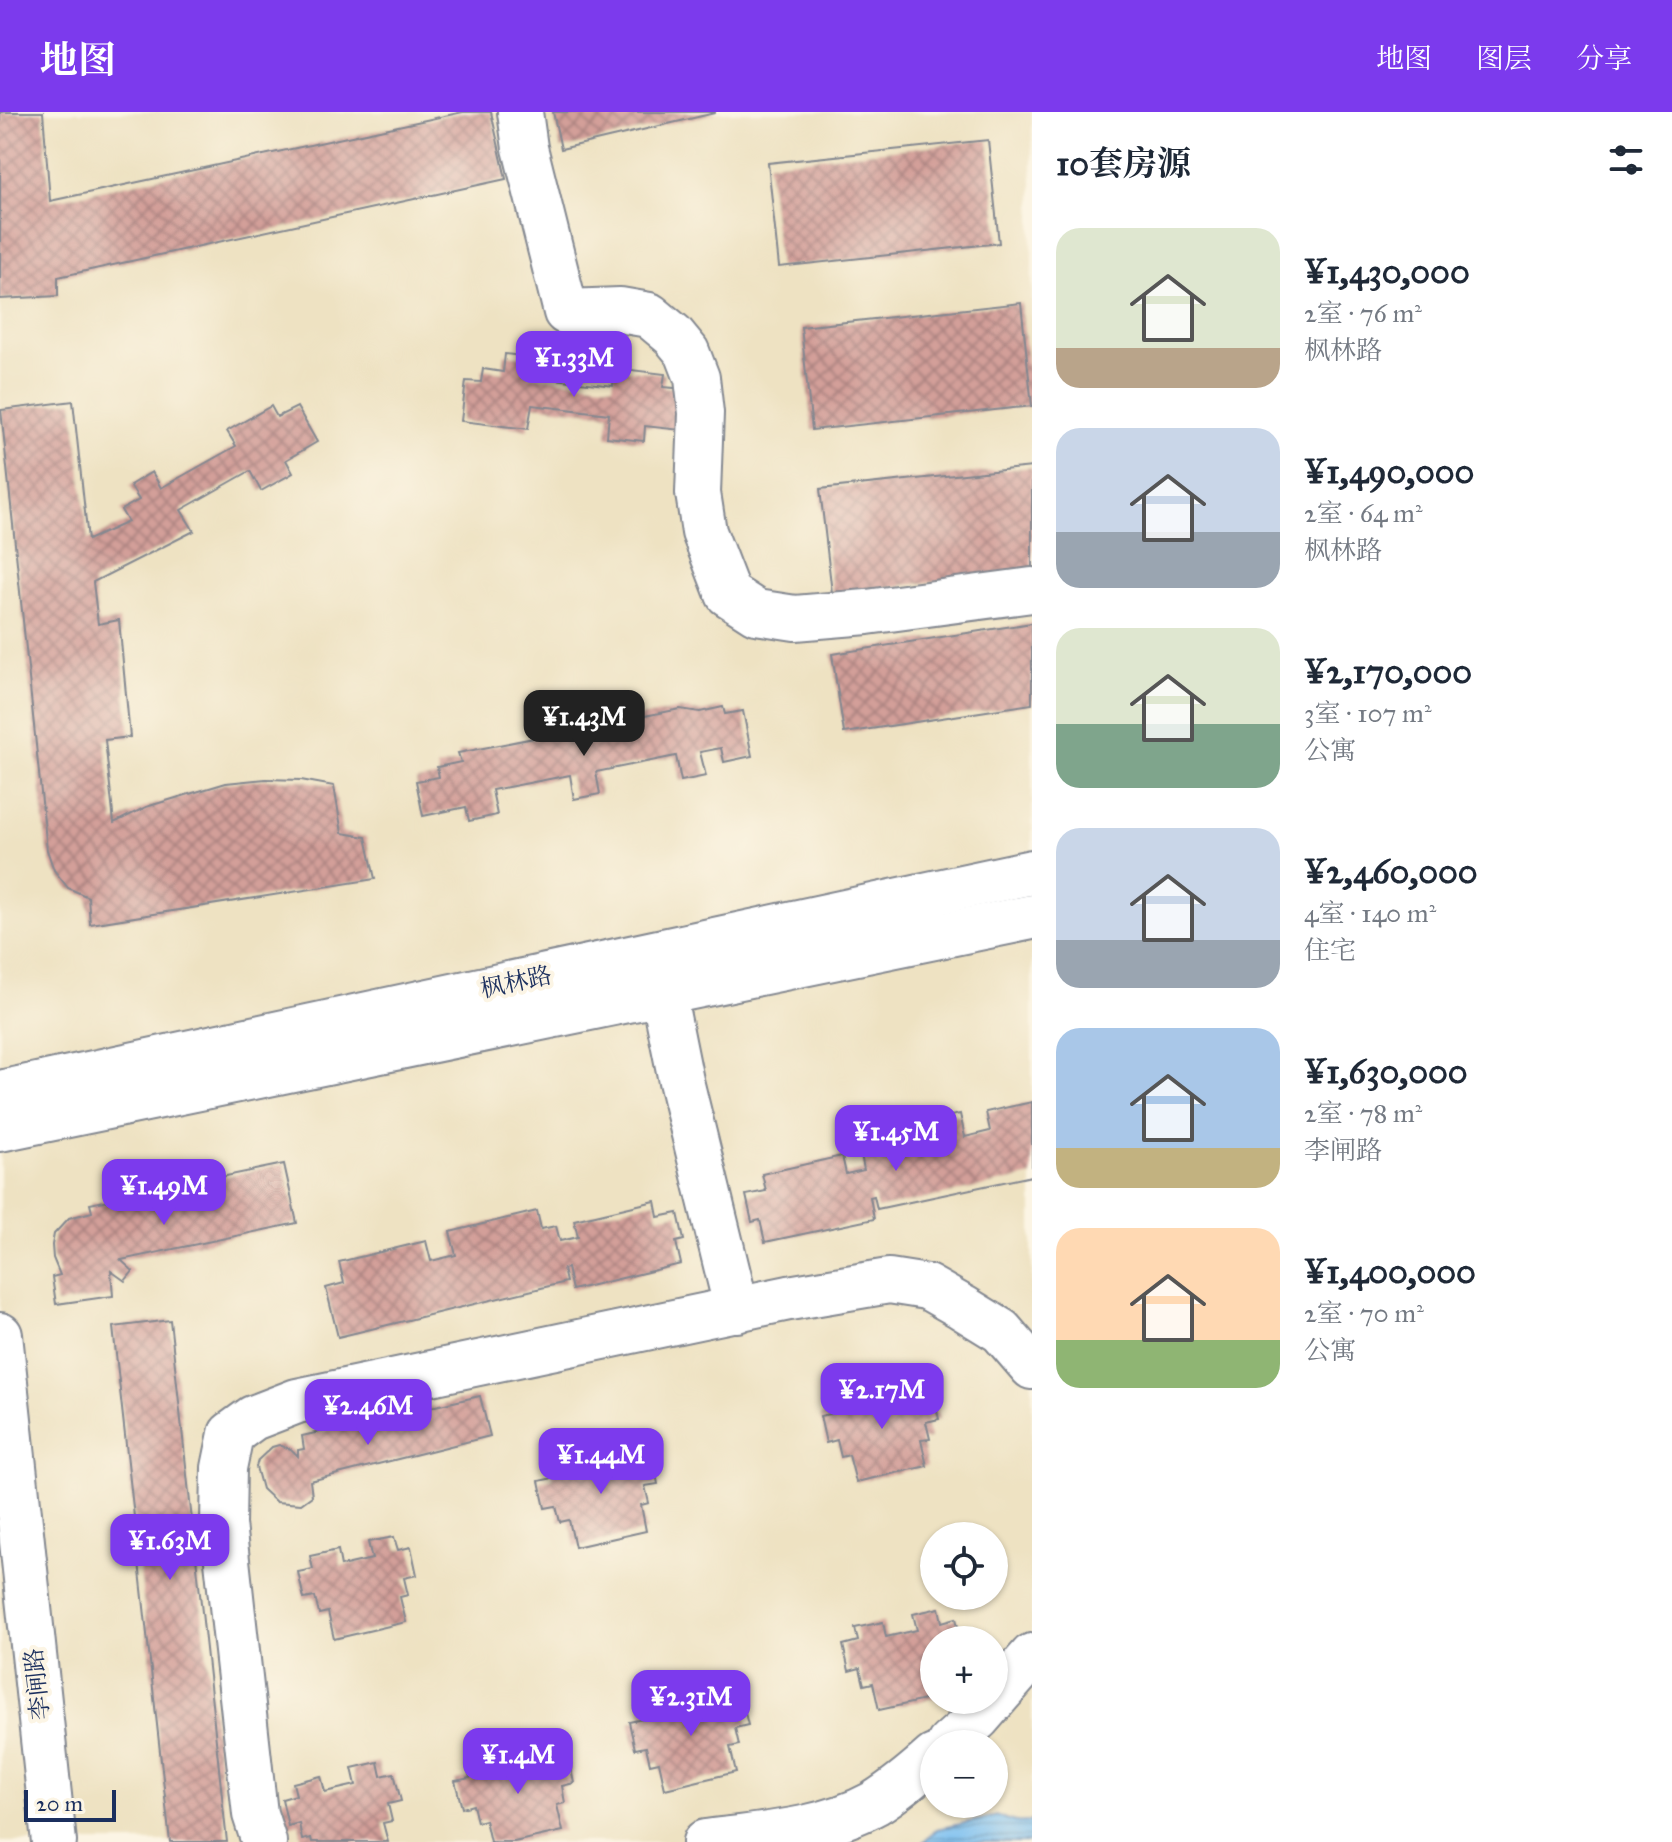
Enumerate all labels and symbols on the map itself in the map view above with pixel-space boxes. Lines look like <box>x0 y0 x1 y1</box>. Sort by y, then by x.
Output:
pin: ¥1.33M <box>509 331 639 399</box>
pin: ¥1.43M <box>519 690 649 758</box>
street label: 枫林路 <box>478 960 554 1004</box>
pin: ¥1.45M <box>831 1105 961 1173</box>
pin: ¥1.49M <box>99 1159 229 1227</box>
pin: ¥2.17M <box>817 1363 947 1431</box>
pin: ¥2.46M <box>303 1379 433 1447</box>
pin: ¥1.44M <box>536 1428 666 1496</box>
pin: ¥1.63M <box>105 1514 235 1582</box>
street label: 李闸路 <box>18 1647 56 1721</box>
pin: ¥2.31M <box>626 1670 756 1738</box>
pin: ¥1.4M <box>462 1728 574 1796</box>
scale bar <box>24 1786 116 1822</box>

